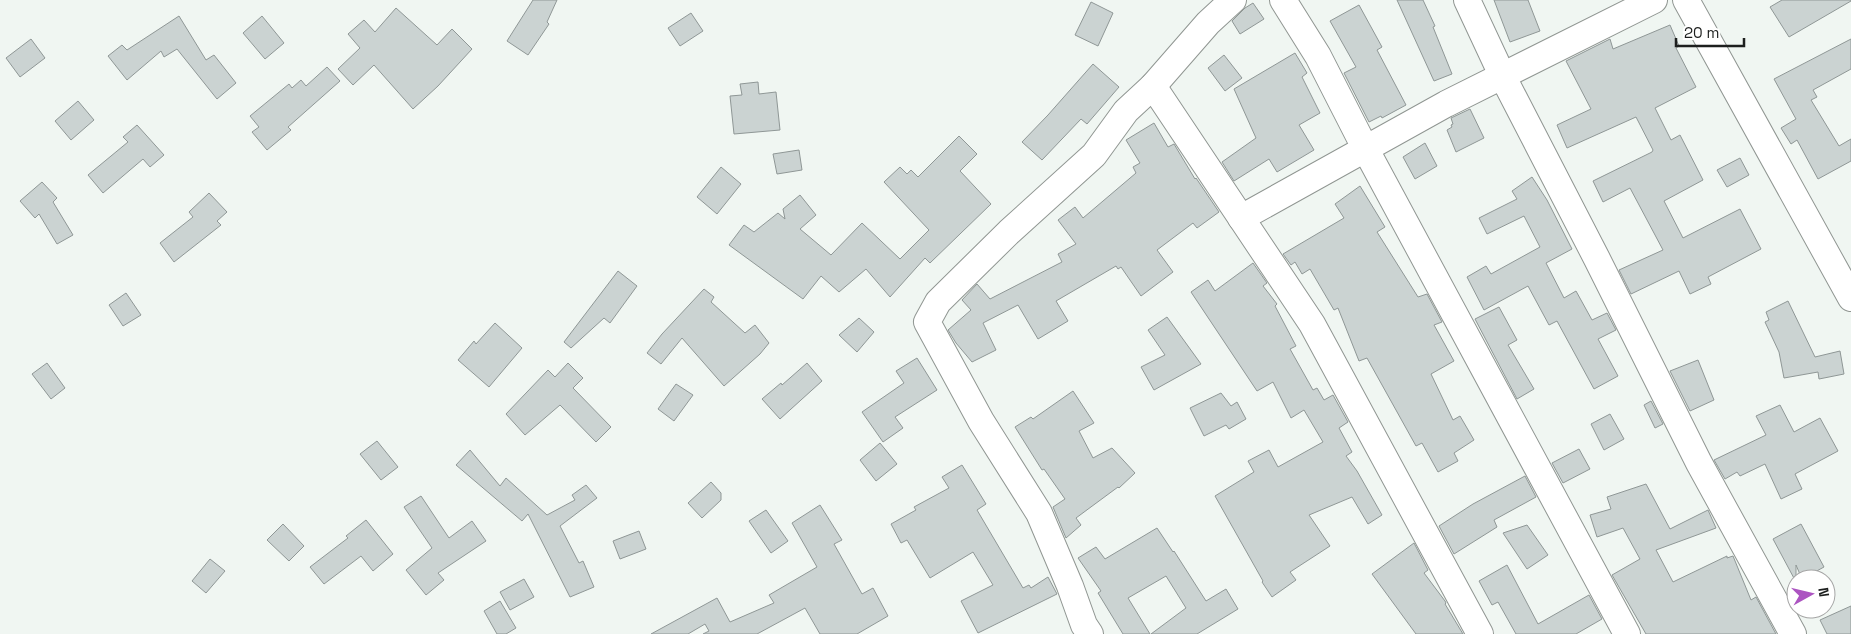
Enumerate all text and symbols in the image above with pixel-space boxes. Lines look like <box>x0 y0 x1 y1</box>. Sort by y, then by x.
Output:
scale bar <box>1676 15 1744 47</box>
text: 20 m <box>1684 23 1719 42</box>
north arrow <box>1786 569 1836 619</box>
text: N <box>1814 586 1833 598</box>

